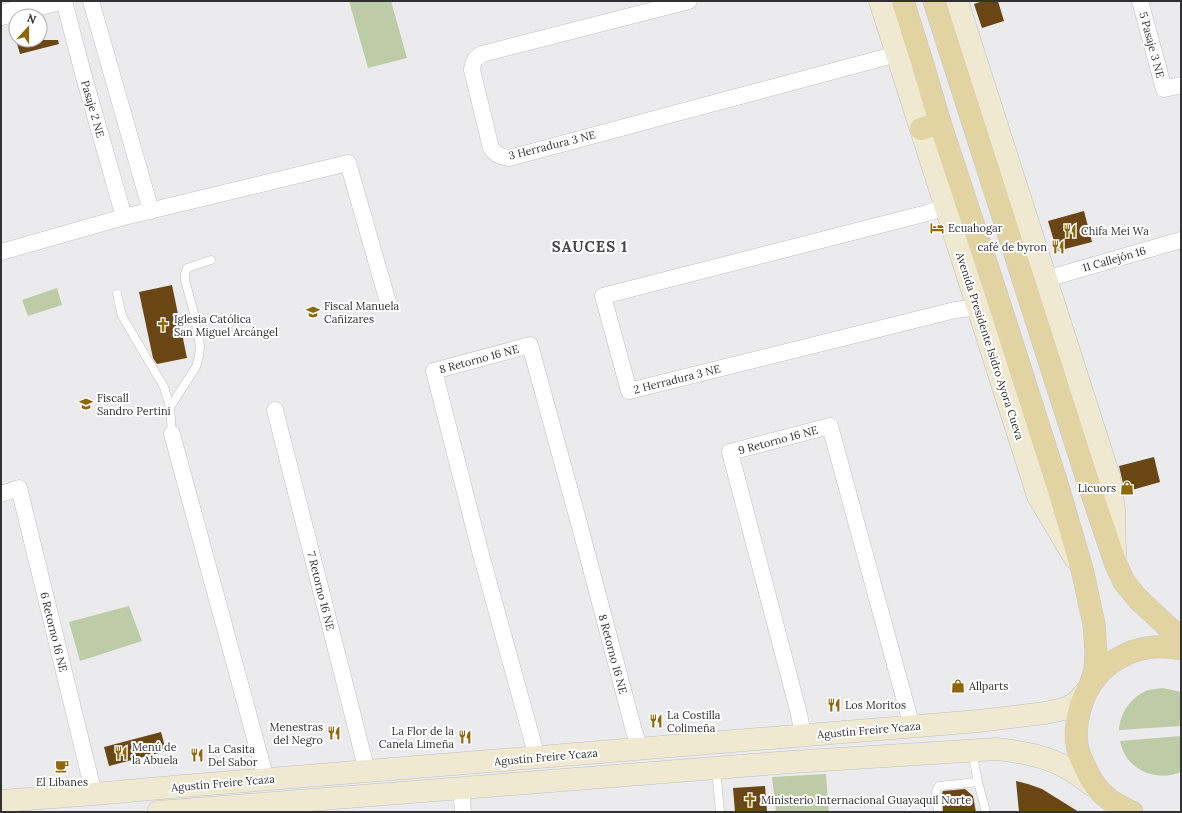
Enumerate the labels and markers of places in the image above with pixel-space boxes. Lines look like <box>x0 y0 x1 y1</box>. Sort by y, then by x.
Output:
hotel icon: Ecuahogar <box>929 220 945 236</box>
place label: Ecuahogar <box>948 221 1003 235</box>
restaurant icon: Chifa Mei Wa <box>1062 223 1078 239</box>
place label: Chifa Mei Wa <box>1081 224 1149 238</box>
restaurant icon: café de byron <box>1050 239 1066 255</box>
place label: café de byron <box>978 240 1047 254</box>
place label: Fiscal Manuela Cañizares <box>324 299 400 326</box>
school or university icon: Fiscal Manuela Cañizares <box>305 304 321 320</box>
place label: Iglesia Católica San Miguel Arcángel <box>174 312 278 339</box>
church icon: Iglesia Católica San Miguel Arcángel <box>155 317 171 333</box>
place label: Fiscall Sandro Pertini <box>97 391 171 418</box>
school or university icon: Fiscall Sandro Pertini <box>78 396 94 412</box>
shop icon: Licuors <box>1119 480 1135 496</box>
place label: Licuors <box>1078 481 1116 495</box>
shop icon: Allparts <box>950 678 966 694</box>
place label: Allparts <box>968 679 1008 693</box>
restaurant icon: Los Moritos <box>826 697 842 713</box>
place label: Los Moritos <box>845 698 906 712</box>
place label: La Costilla Colimeña <box>667 708 721 735</box>
restaurant icon: La Costilla Colimeña <box>648 713 664 729</box>
place label: Menestras del Negro <box>270 720 323 747</box>
place label: La Flor de la Canela Limeña <box>379 724 454 751</box>
restaurant icon: Menestras del Negro <box>326 725 342 741</box>
restaurant icon: La Flor de la Canela Limeña <box>457 729 473 745</box>
place label: Menú de la Abuela <box>132 740 178 767</box>
place label: La Casita Del Sabor <box>208 742 258 769</box>
restaurant icon: Menú de la Abuela <box>113 745 129 761</box>
restaurant icon: La Casita Del Sabor <box>189 747 205 763</box>
cafe icon: El Libanes <box>54 758 70 774</box>
place label: El Libanes <box>36 775 88 789</box>
church icon: Ministerio Internacional Guayaquil Norte <box>742 792 758 808</box>
place label: Ministerio Internacional Guayaquil Norte <box>761 793 971 807</box>

